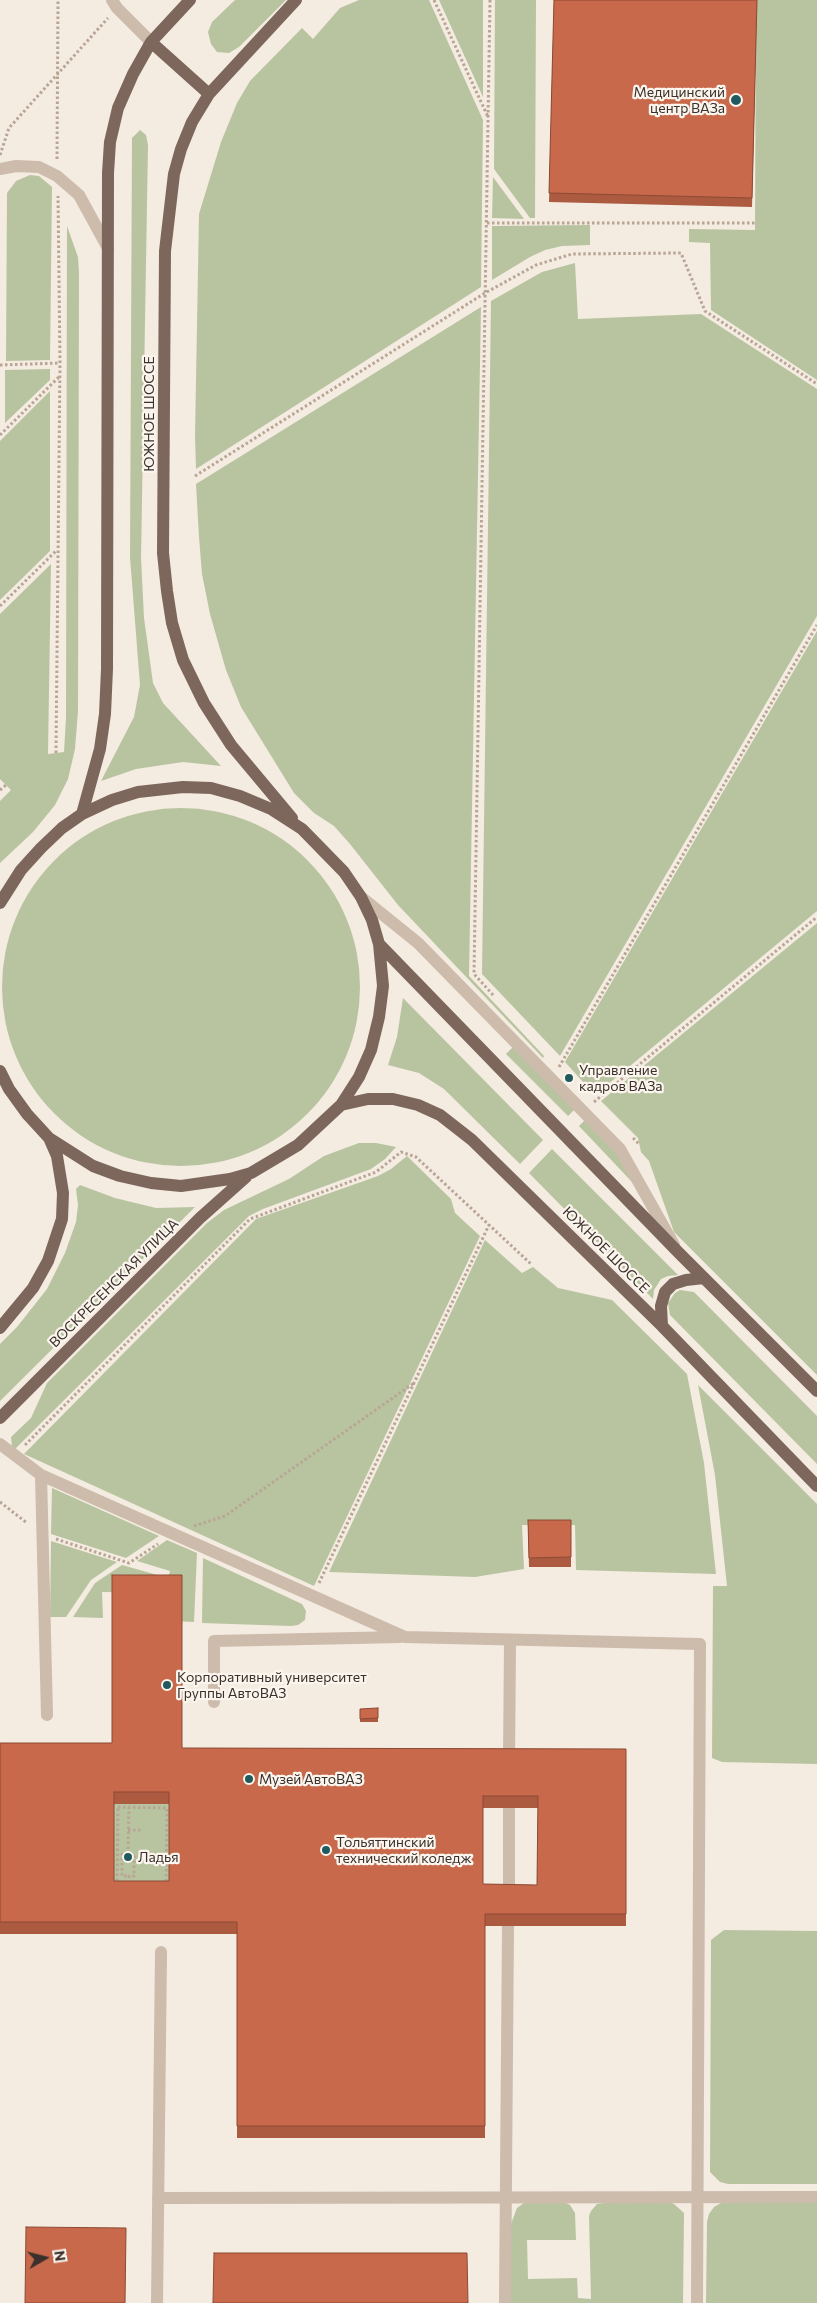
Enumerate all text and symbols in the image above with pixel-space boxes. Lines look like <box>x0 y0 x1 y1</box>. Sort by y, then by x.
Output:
place label: Медицинский центр ВАЗа <box>633 84 725 116</box>
marker: Медицинский центр ВАЗа <box>729 93 743 107</box>
street label: ЮЖНОЕ ШОССЕ <box>141 356 157 472</box>
place label: Управление кадров ВАЗа <box>579 1062 663 1094</box>
marker: Управление кадров ВАЗа <box>563 1072 575 1084</box>
street label: ЮЖНОЕ ШОССЕ <box>559 1203 653 1297</box>
street label: ВОСКРЕСЕНСКАЯ УЛИЦА <box>46 1215 182 1351</box>
place label: Корпоративный университет Группы АвтоВАЗ <box>177 1669 367 1701</box>
marker: Корпоративный университет Группы АвтоВАЗ <box>161 1679 173 1691</box>
place label: Музей АвтоВАЗ <box>259 1771 363 1787</box>
marker: Музей АвтоВАЗ <box>243 1773 255 1785</box>
place label: Тольяттинский технический коледж <box>336 1834 472 1866</box>
marker: Тольяттинский технический коледж <box>320 1844 332 1856</box>
place label: Ладья <box>138 1849 179 1865</box>
marker: Ладья <box>122 1851 134 1863</box>
north arrow <box>20 2233 70 2283</box>
text: N <box>51 2249 69 2262</box>

